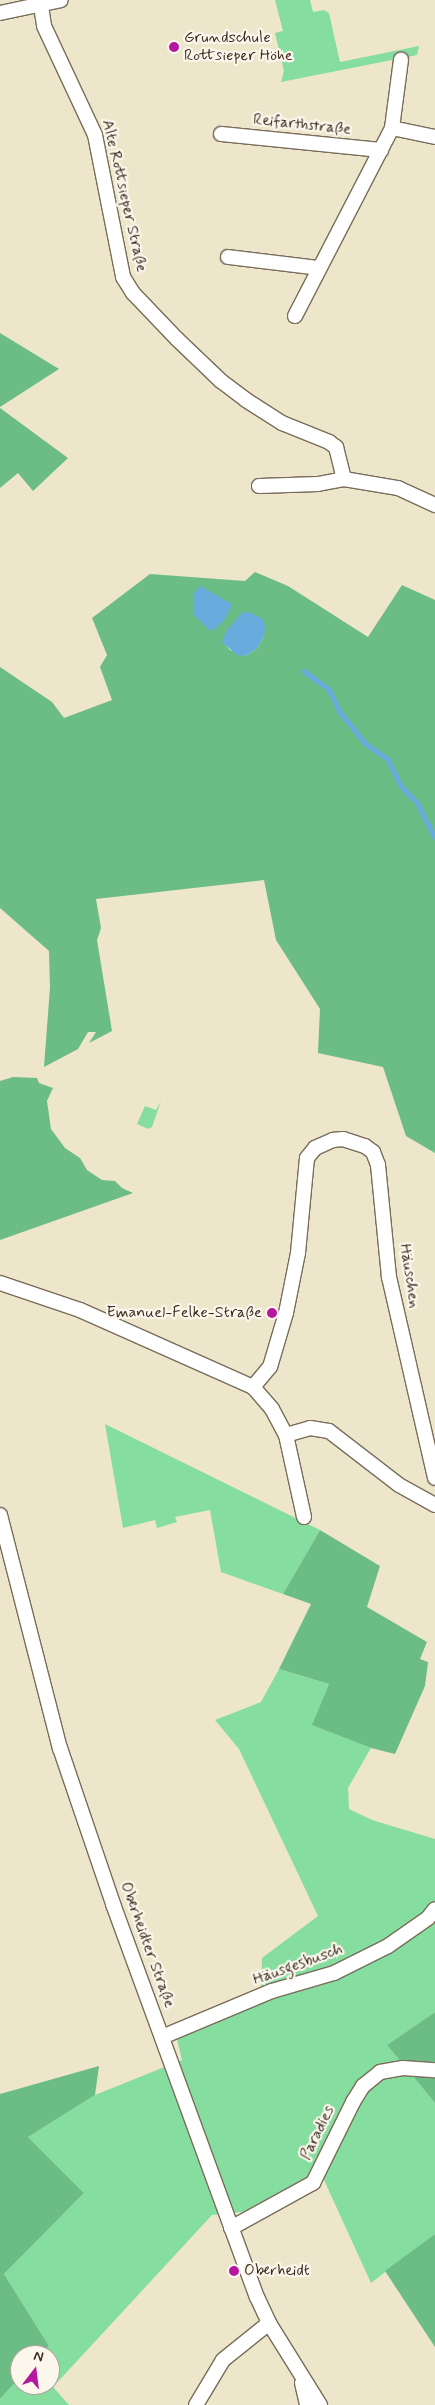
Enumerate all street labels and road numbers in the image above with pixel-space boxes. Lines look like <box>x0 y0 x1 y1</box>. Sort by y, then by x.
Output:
street label: Reifarthstraße <box>252 110 352 140</box>
street label: Alte Rottsieper Straße <box>97 118 151 274</box>
street label: Häuschen <box>394 1242 424 1310</box>
street label: Oberheidter Straße <box>115 1879 179 2011</box>
street label: Häusgesbusch <box>251 1940 345 1990</box>
street label: Paradies <box>297 2103 339 2163</box>

